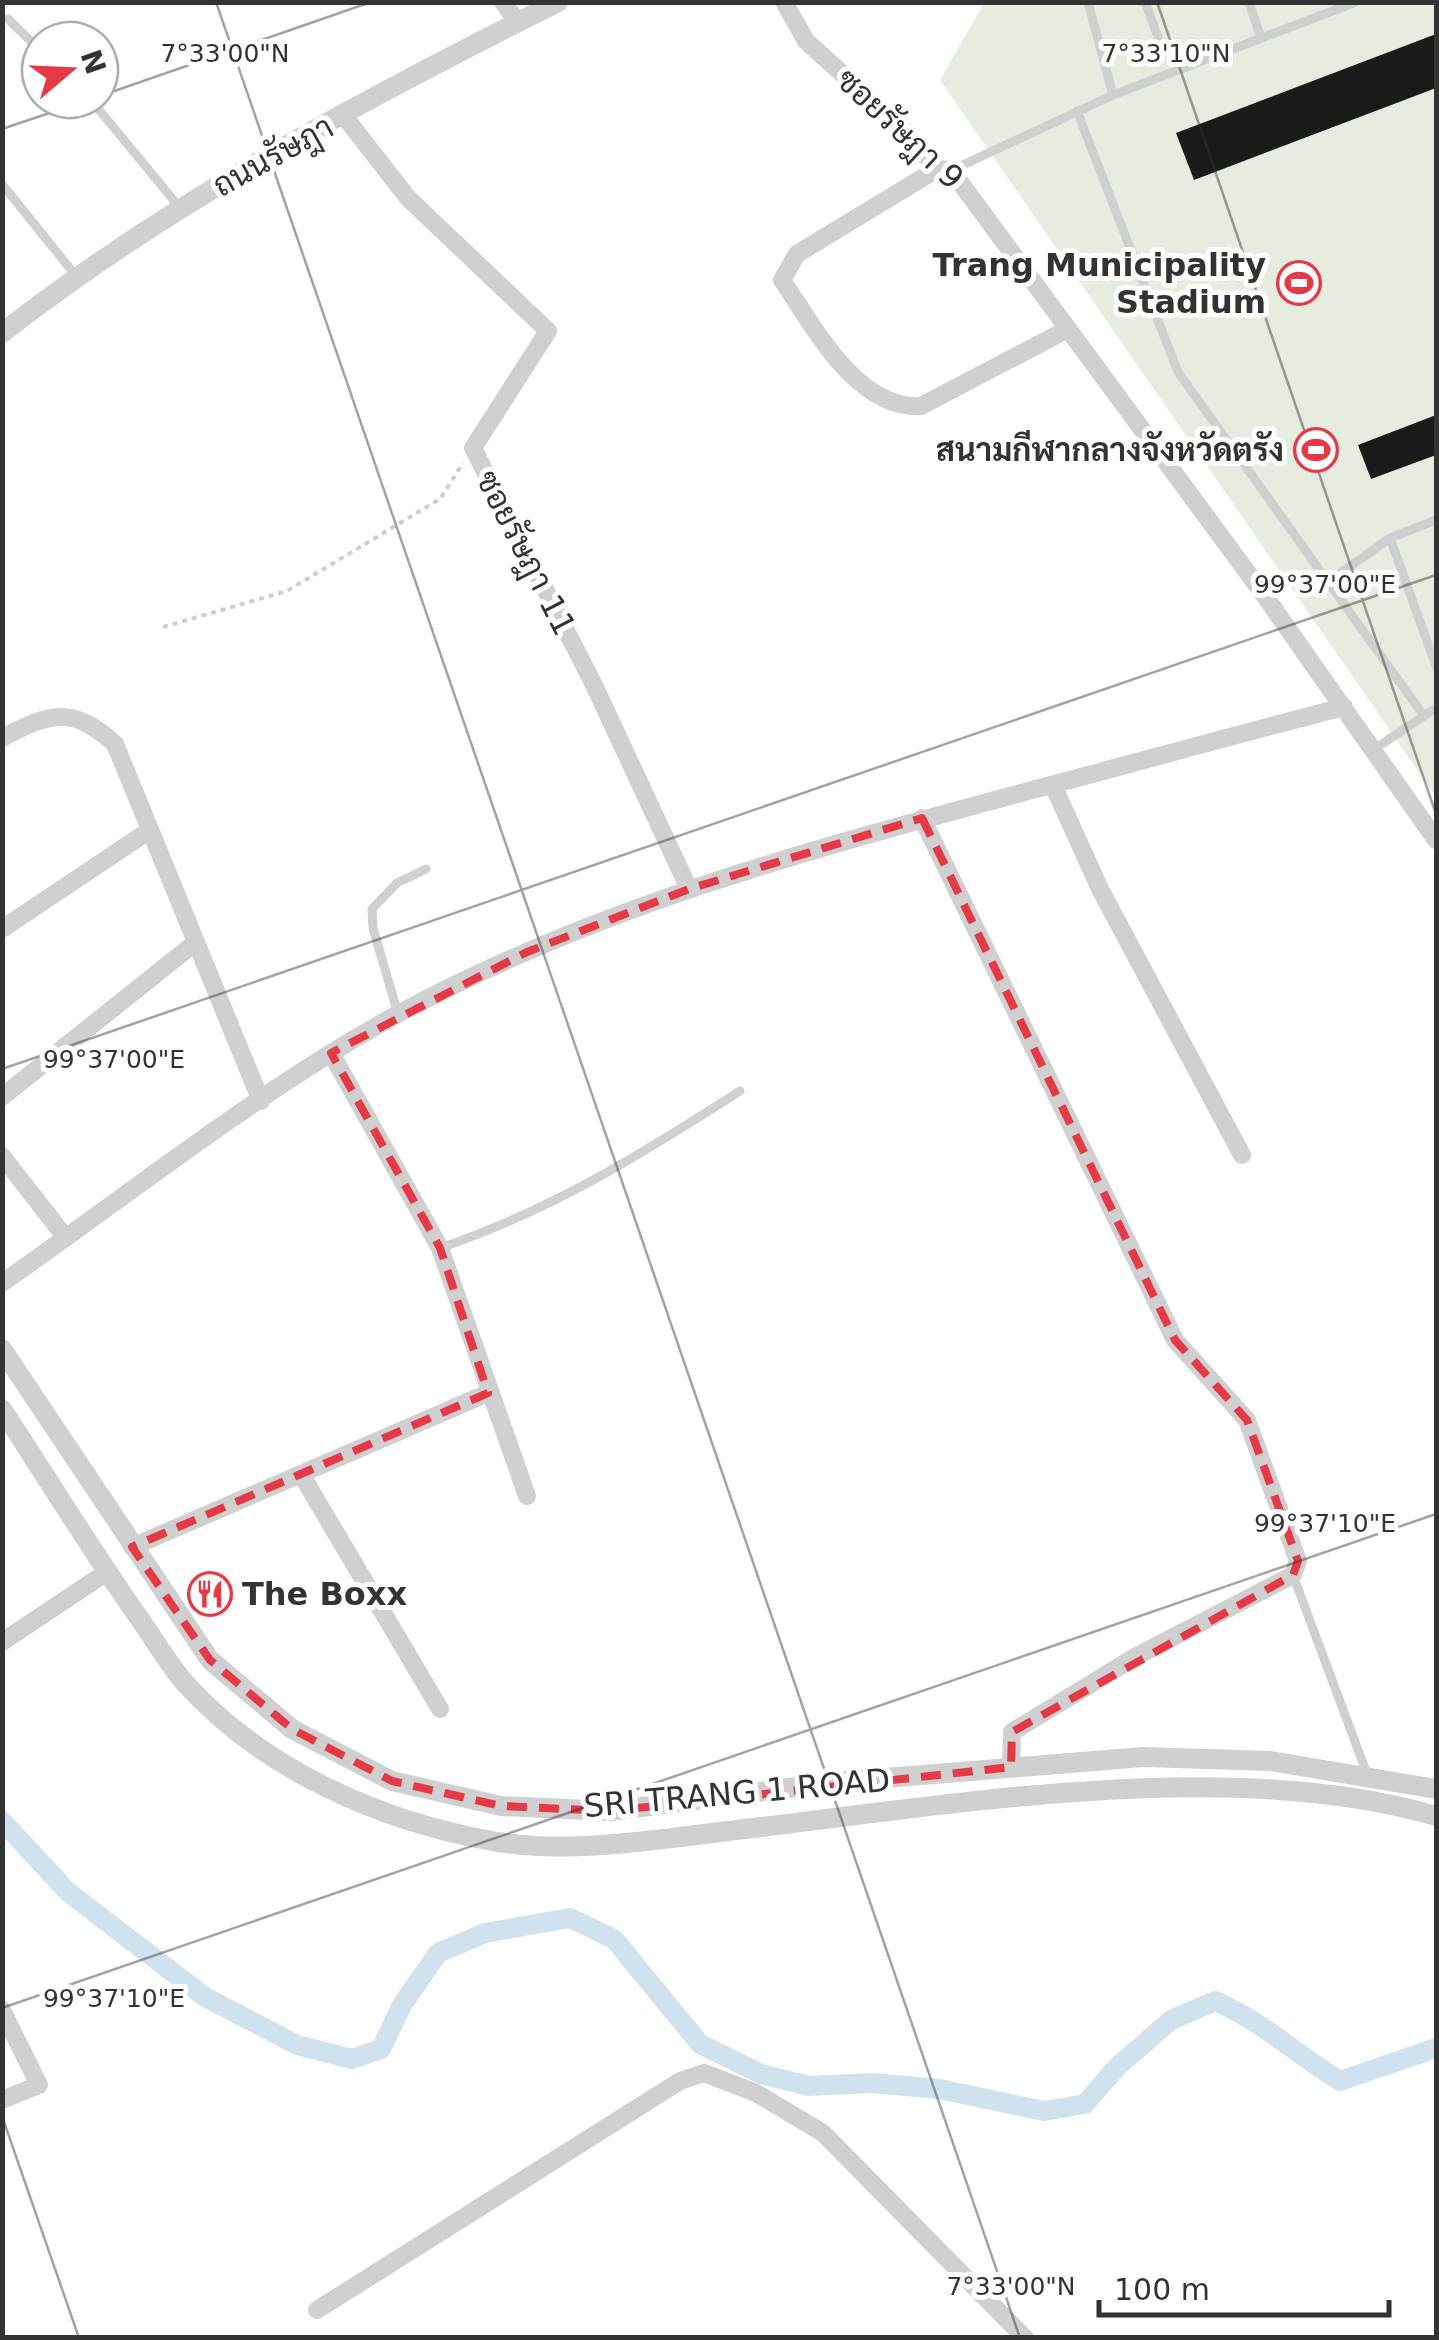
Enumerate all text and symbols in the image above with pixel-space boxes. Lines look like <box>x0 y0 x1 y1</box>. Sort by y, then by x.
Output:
north arrow <box>20 20 120 120</box>
text: 7°33'00"N <box>160 39 290 68</box>
text: 7°33'10"N <box>1101 39 1231 68</box>
text: N <box>74 46 113 78</box>
street label: ซอยรัษฎา 9 <box>827 61 971 199</box>
street label: ถนนรัษฎา <box>206 107 341 206</box>
place label: Trang Municipality Stadium <box>933 246 1266 321</box>
sports icon: Trang Municipality Stadium <box>1276 260 1322 306</box>
sports icon: สนามกีฬากลางจังหวัดตรัง <box>1293 427 1339 473</box>
place label: สนามกีฬากลางจังหวัดตรัง <box>936 430 1284 469</box>
street label: ซอยรัษฎา 11 <box>466 464 584 643</box>
text: 99°37'00"E <box>1254 570 1396 599</box>
text: 99°37'00"E <box>43 1045 185 1074</box>
text: 99°37'10"E <box>1254 1509 1396 1538</box>
restaurant icon: The Boxx <box>187 1571 233 1617</box>
place label: The Boxx <box>242 1575 407 1613</box>
street label: SRI TRANG 1 ROAD <box>582 1761 892 1825</box>
text: 99°37'10"E <box>43 1984 185 2013</box>
scale bar <box>1099 2255 1389 2317</box>
text: 7°33'00"N <box>946 2272 1076 2301</box>
text: 100 m <box>1114 2272 1210 2307</box>

